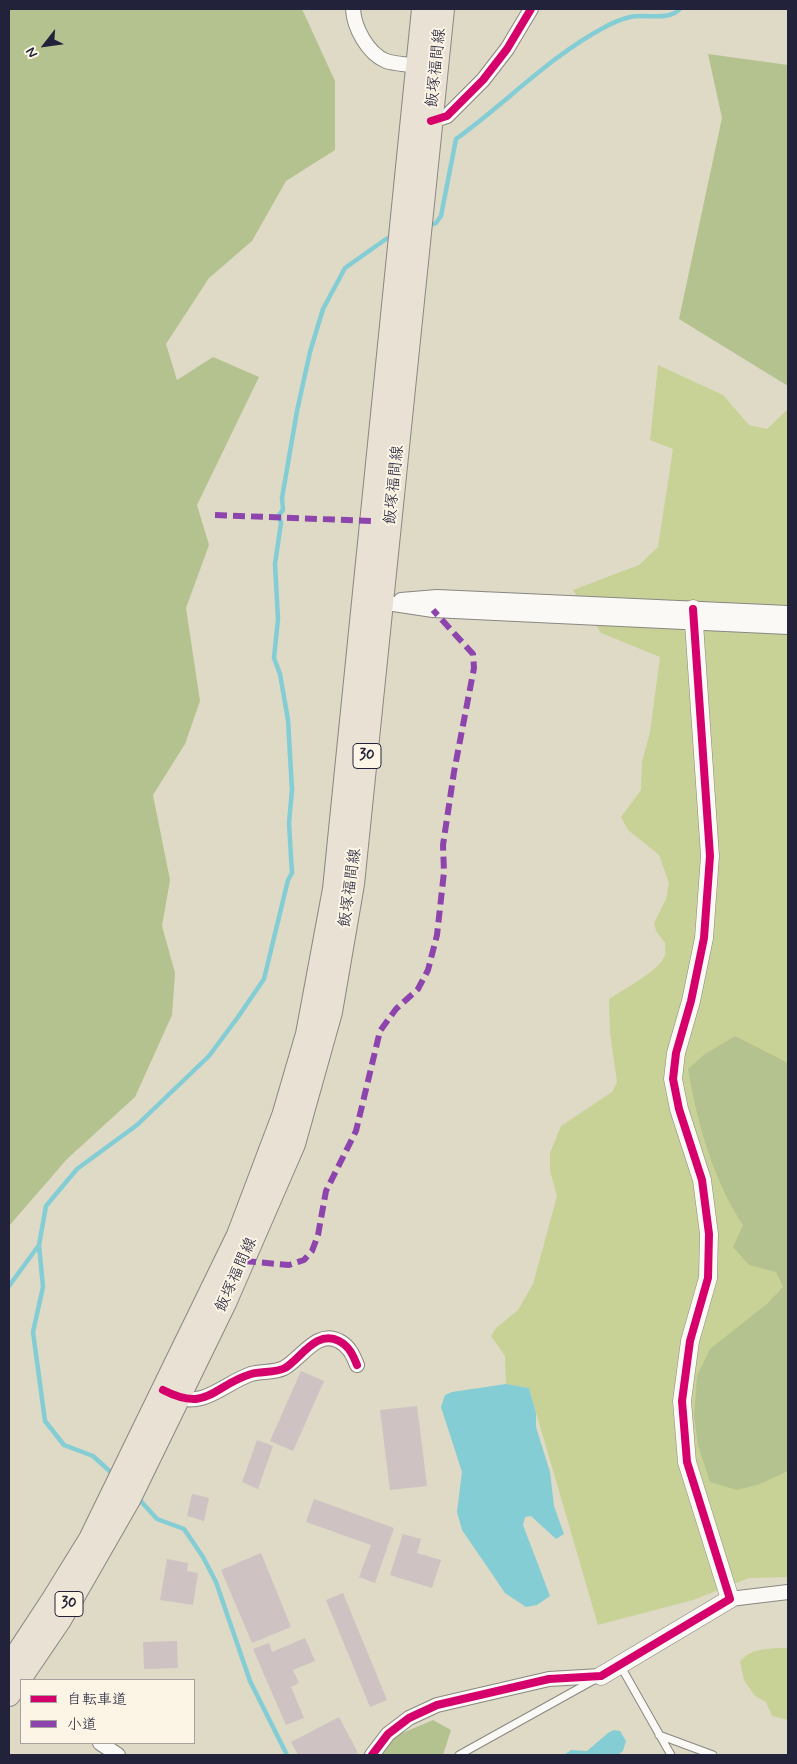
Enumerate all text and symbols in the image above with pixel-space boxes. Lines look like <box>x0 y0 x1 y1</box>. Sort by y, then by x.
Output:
north arrow <box>20 20 70 70</box>
street label: 飯塚福間線 <box>423 27 451 109</box>
text: N <box>22 44 42 61</box>
street label: 飯塚福間線 <box>381 444 409 526</box>
road number: 30 <box>353 744 381 768</box>
street label: 飯塚福間線 <box>336 847 366 929</box>
street label: 飯塚福間線 <box>212 1235 262 1315</box>
road number: 30 <box>55 1592 83 1616</box>
legend <box>20 1679 195 1744</box>
text: 自転車道 <box>67 1690 127 1710</box>
text: 小道 <box>67 1715 97 1735</box>

